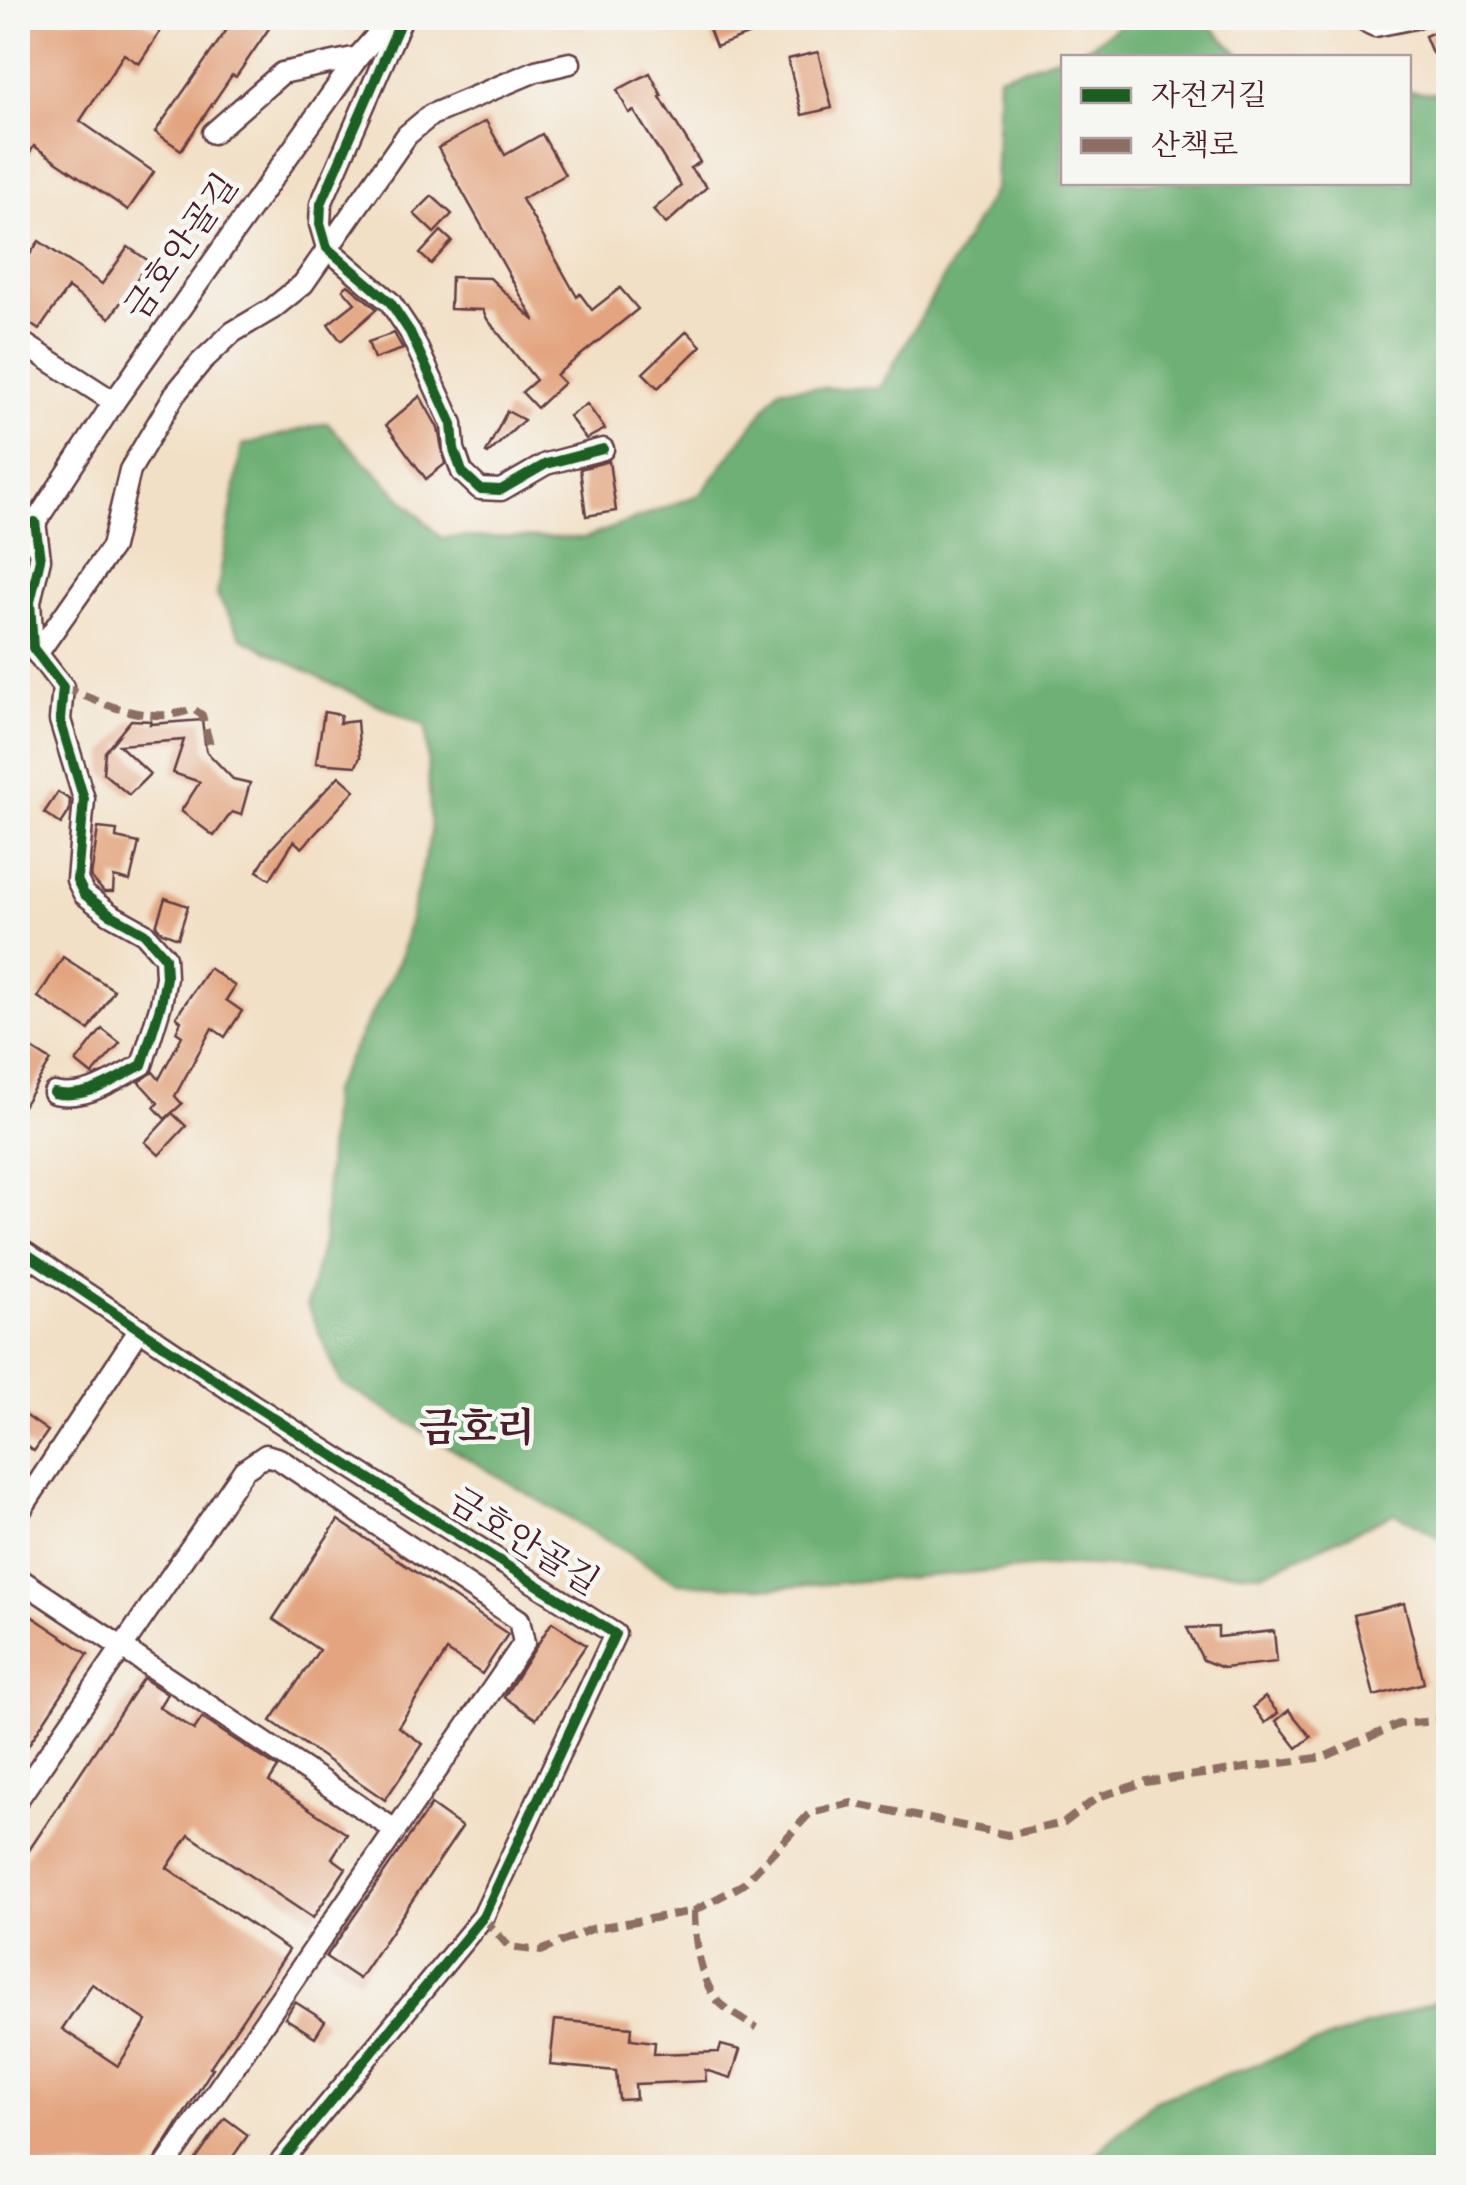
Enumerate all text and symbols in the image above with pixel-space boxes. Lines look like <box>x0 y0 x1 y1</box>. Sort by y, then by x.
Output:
legend <box>1061 55 1411 185</box>
text: 자전거길 <box>1151 80 1267 112</box>
text: 산책로 <box>1151 130 1238 162</box>
street label: 금호안골길 <box>118 167 246 327</box>
district label: 금호리 <box>419 1406 535 1451</box>
street label: 금호안골길 <box>442 1481 606 1603</box>

